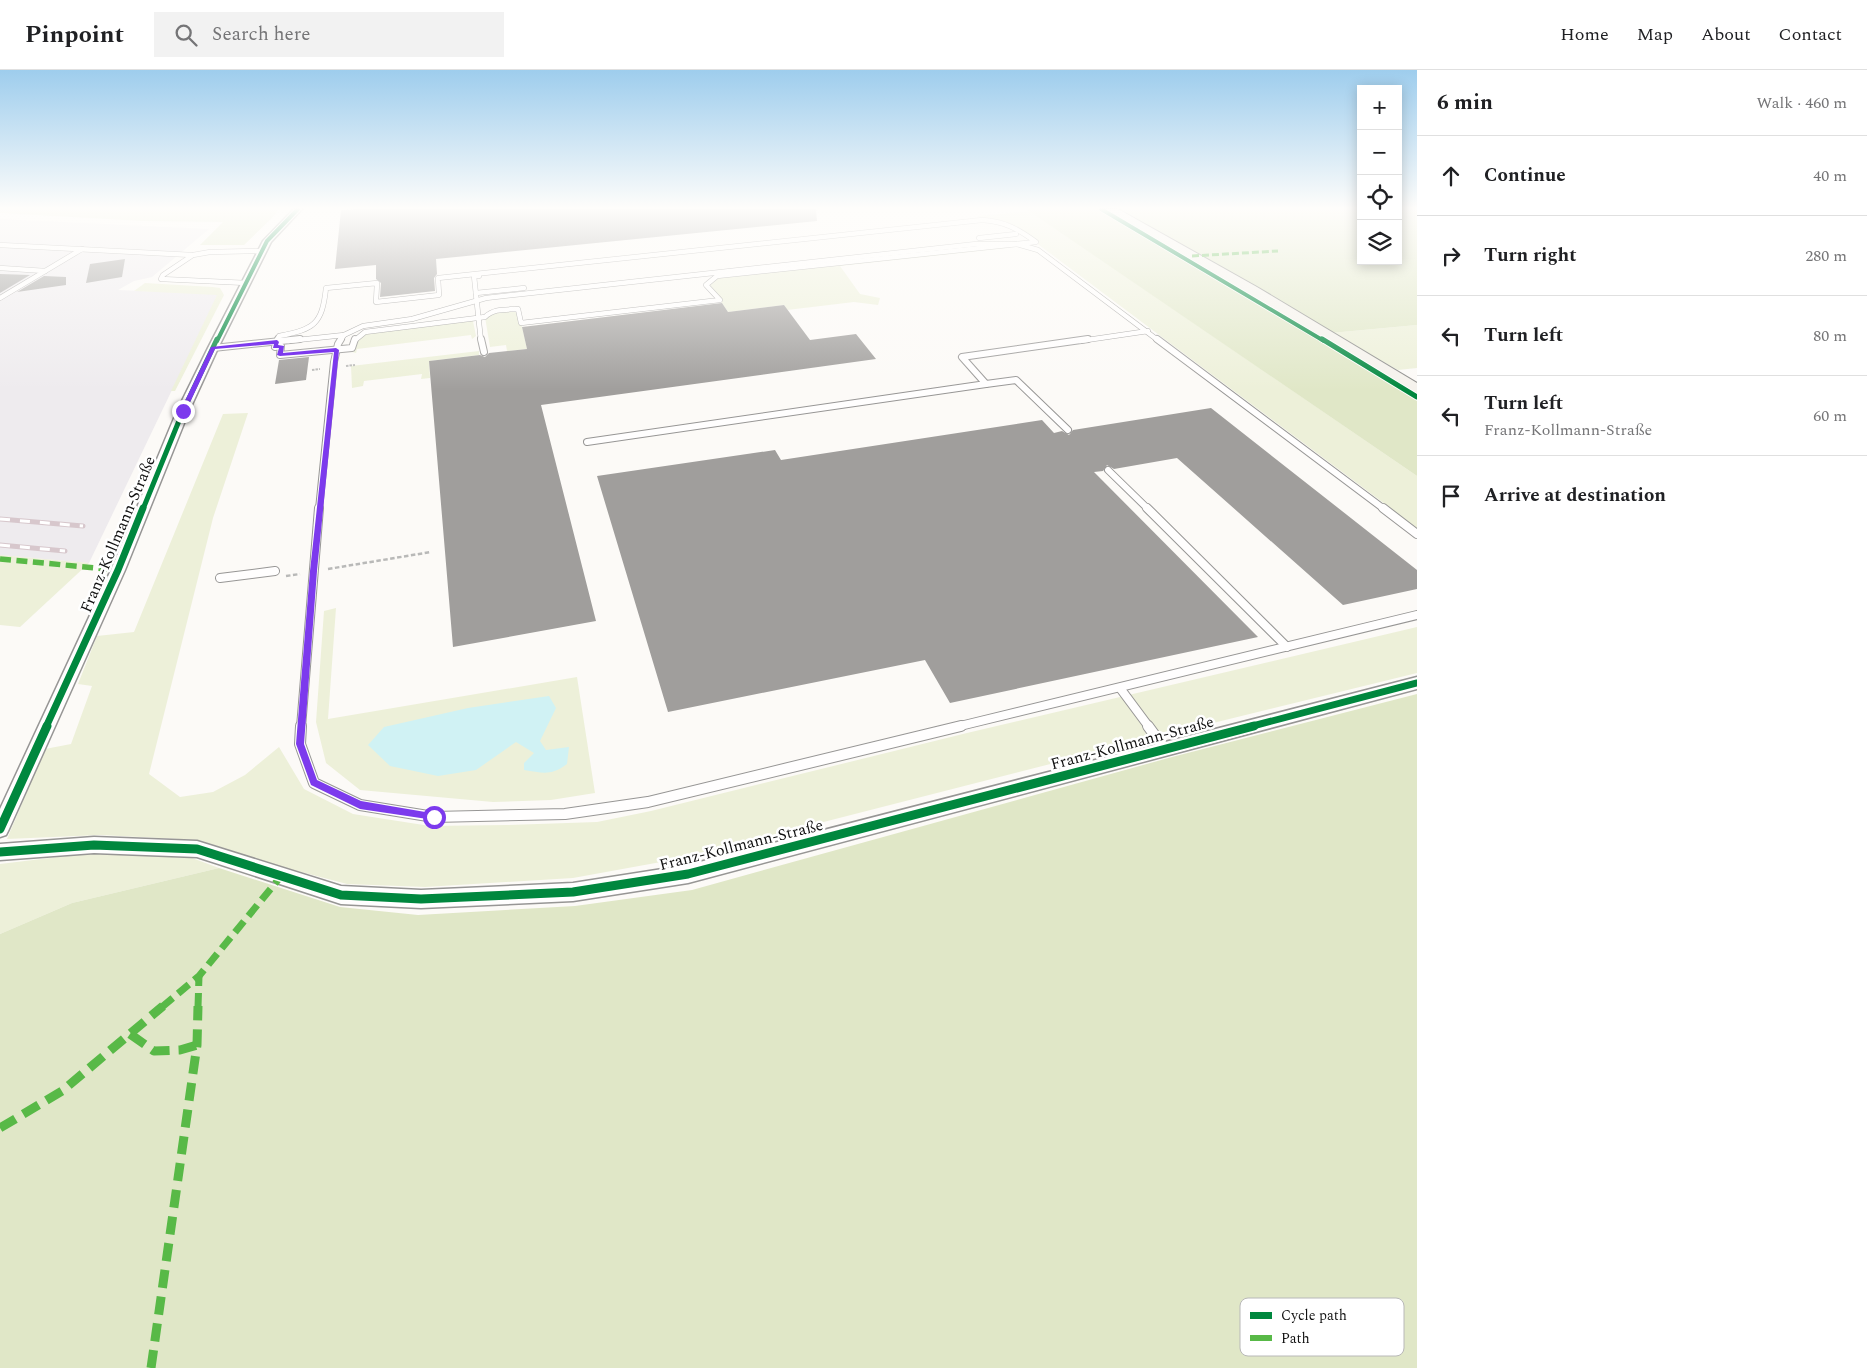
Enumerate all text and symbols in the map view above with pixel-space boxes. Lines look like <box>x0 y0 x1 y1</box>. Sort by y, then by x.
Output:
search box <box>154 12 504 57</box>
text: Pinpoint <box>25 17 124 53</box>
text: Search here <box>212 20 310 49</box>
icon: search <box>172 21 200 49</box>
text: Home <box>1560 21 1609 48</box>
text: Map <box>1637 21 1673 48</box>
text: About <box>1701 21 1751 48</box>
text: Contact <box>1779 21 1842 48</box>
map controls <box>1357 85 1402 265</box>
button: + <box>1357 85 1402 130</box>
text: 6 min <box>1437 87 1493 119</box>
text: Walk · 460 m <box>1756 91 1847 115</box>
button: − <box>1357 130 1402 175</box>
text: Continue <box>1484 161 1566 190</box>
icon: ahead <box>1437 162 1465 190</box>
text: 40 m <box>1813 164 1847 188</box>
button: locate <box>1357 175 1402 220</box>
button: layers <box>1357 220 1402 265</box>
text: Turn right <box>1484 241 1577 270</box>
icon: right <box>1437 242 1465 270</box>
text: 280 m <box>1805 244 1847 268</box>
text: Turn left <box>1484 321 1563 350</box>
icon: left <box>1437 322 1465 350</box>
text: 80 m <box>1813 324 1847 348</box>
text: Turn left <box>1484 389 1563 418</box>
route end <box>172 400 195 423</box>
icon: left <box>1437 402 1465 430</box>
text: 60 m <box>1813 404 1847 428</box>
text: Franz-Kollmann-Straße <box>1484 418 1652 442</box>
street label: Franz-Kollmann-Straße <box>74 452 162 616</box>
text: Arrive at destination <box>1484 481 1666 510</box>
icon: arrive <box>1437 482 1465 510</box>
street label: Franz-Kollmann-Straße <box>1048 710 1217 776</box>
route start <box>423 806 446 829</box>
street label: Franz-Kollmann-Straße <box>657 813 826 877</box>
legend <box>1240 1298 1404 1356</box>
text: Cycle path <box>1281 1305 1347 1326</box>
text: Path <box>1281 1328 1310 1349</box>

